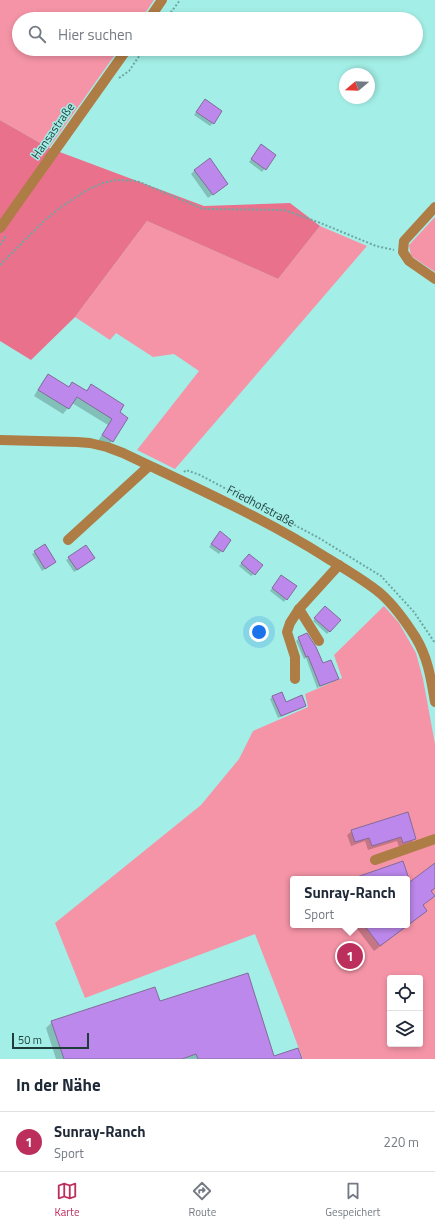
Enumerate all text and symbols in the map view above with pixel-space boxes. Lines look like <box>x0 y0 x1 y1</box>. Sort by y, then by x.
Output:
search box <box>12 12 423 56</box>
icon: search <box>26 23 48 45</box>
text: Hier suchen <box>58 23 133 46</box>
north arrow <box>339 68 375 104</box>
street label: Hansastraße <box>26 99 79 163</box>
street label: Friedhofstraße <box>224 480 299 532</box>
your location <box>249 622 269 642</box>
popup <box>290 876 410 928</box>
text: Sunray-Ranch <box>304 881 396 904</box>
text: Sport <box>304 904 334 924</box>
pin: 1 <box>337 941 363 971</box>
map controls <box>387 975 423 1047</box>
button: locate <box>387 975 423 1011</box>
button: layers <box>387 1011 423 1047</box>
scale bar <box>12 1031 89 1050</box>
text: 50 m <box>18 1032 42 1048</box>
text: In der Nähe <box>16 1072 101 1098</box>
text: Sunray-Ranch <box>54 1120 146 1143</box>
text: 1 <box>25 1132 33 1152</box>
text: 220 m <box>383 1132 419 1152</box>
text: Sport <box>54 1143 84 1163</box>
tab: Karte <box>55 1180 80 1220</box>
tab: Route <box>189 1180 216 1220</box>
tab: Gespeichert <box>325 1180 380 1220</box>

